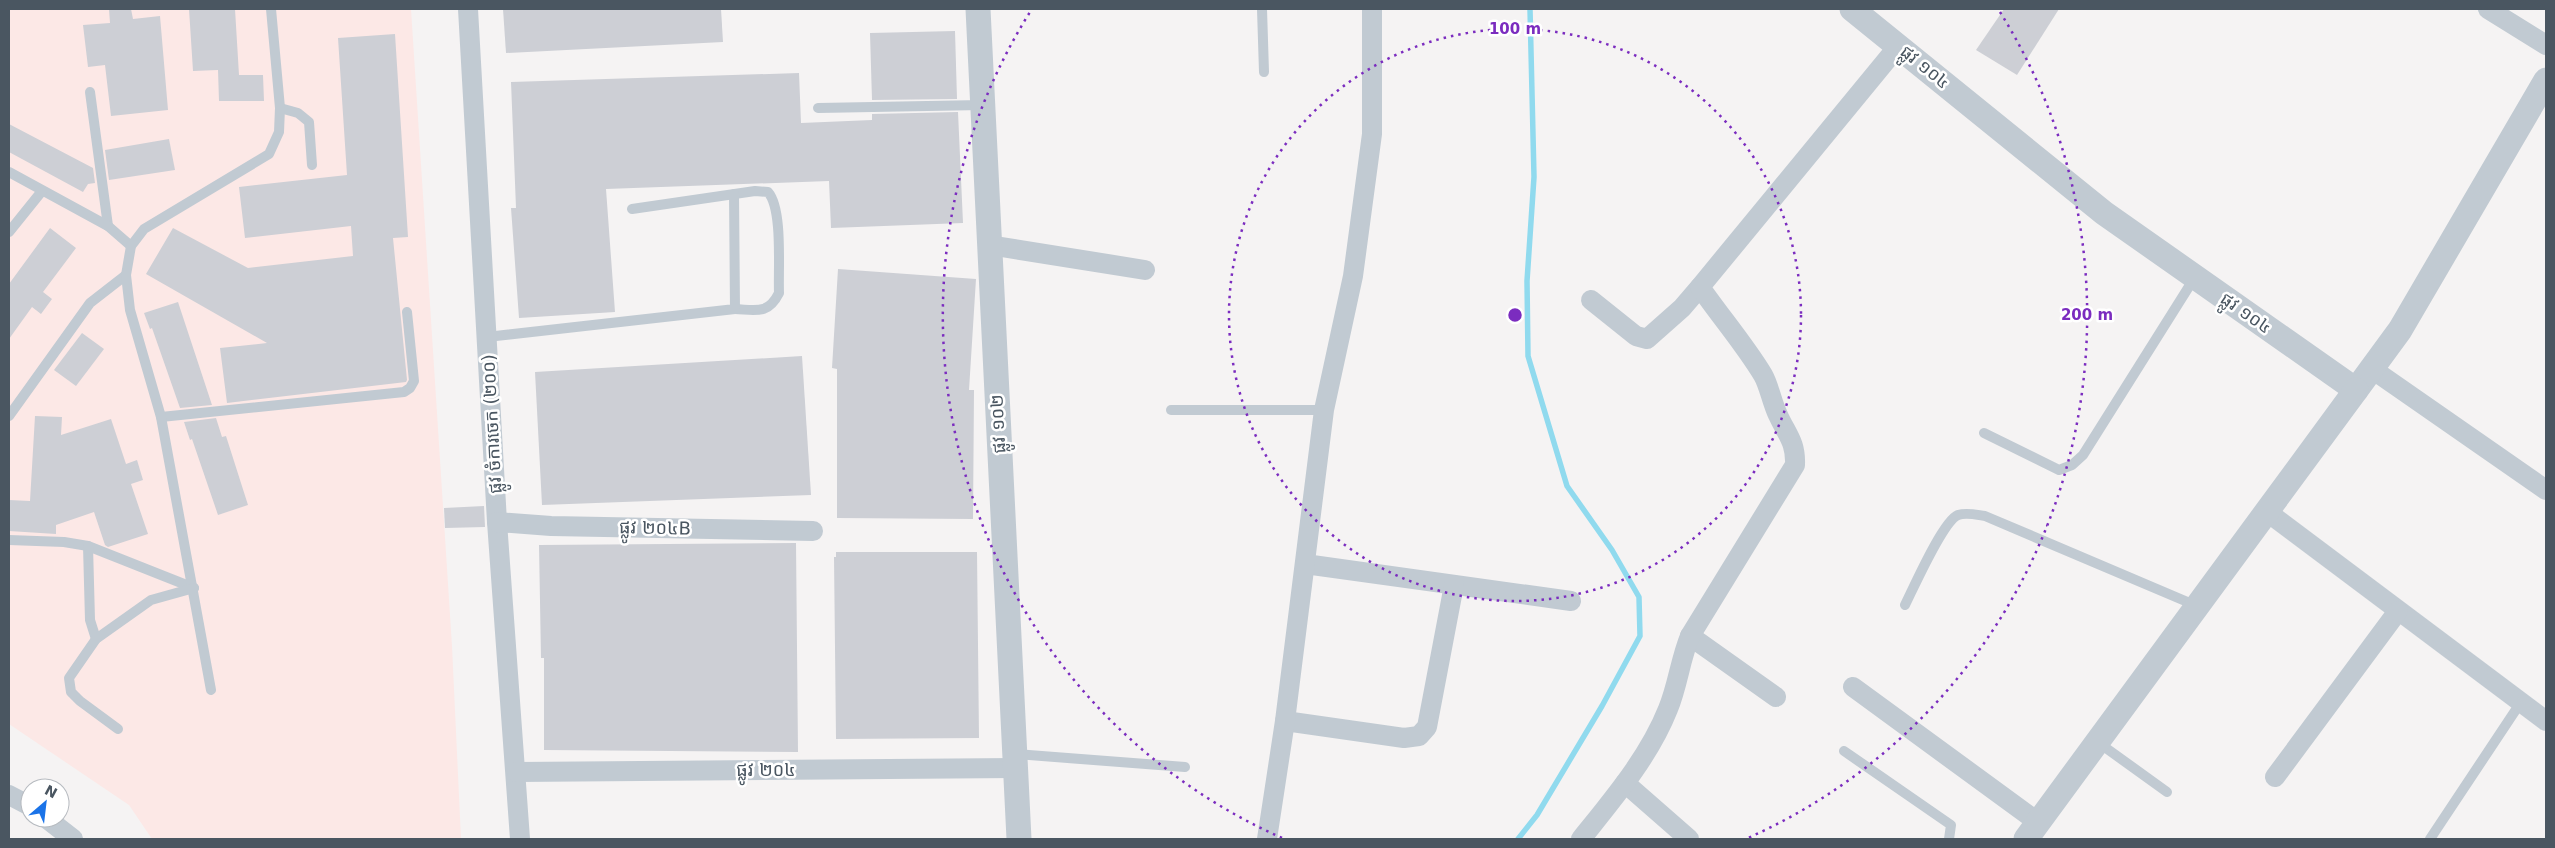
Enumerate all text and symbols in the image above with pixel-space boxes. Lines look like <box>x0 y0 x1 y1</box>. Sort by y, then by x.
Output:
text: 100 m <box>1489 20 1541 38</box>
street label: ផ្លូវ ១០៤ <box>1892 40 1954 98</box>
street label: ផ្លូវ ១០៤ <box>2213 288 2276 343</box>
centre of rings <box>1506 306 1524 324</box>
text: 200 m <box>2061 306 2113 324</box>
street label: ផ្លូវ ចំការចេក (២០០) <box>477 353 512 494</box>
street label: ផ្លូវ ១០២ <box>985 393 1016 454</box>
street label: ផ្លូវ ២០៤B <box>619 516 691 545</box>
street label: ផ្លូវ ២០៤ <box>736 759 796 786</box>
north arrow <box>20 778 70 828</box>
text: N <box>42 782 60 801</box>

